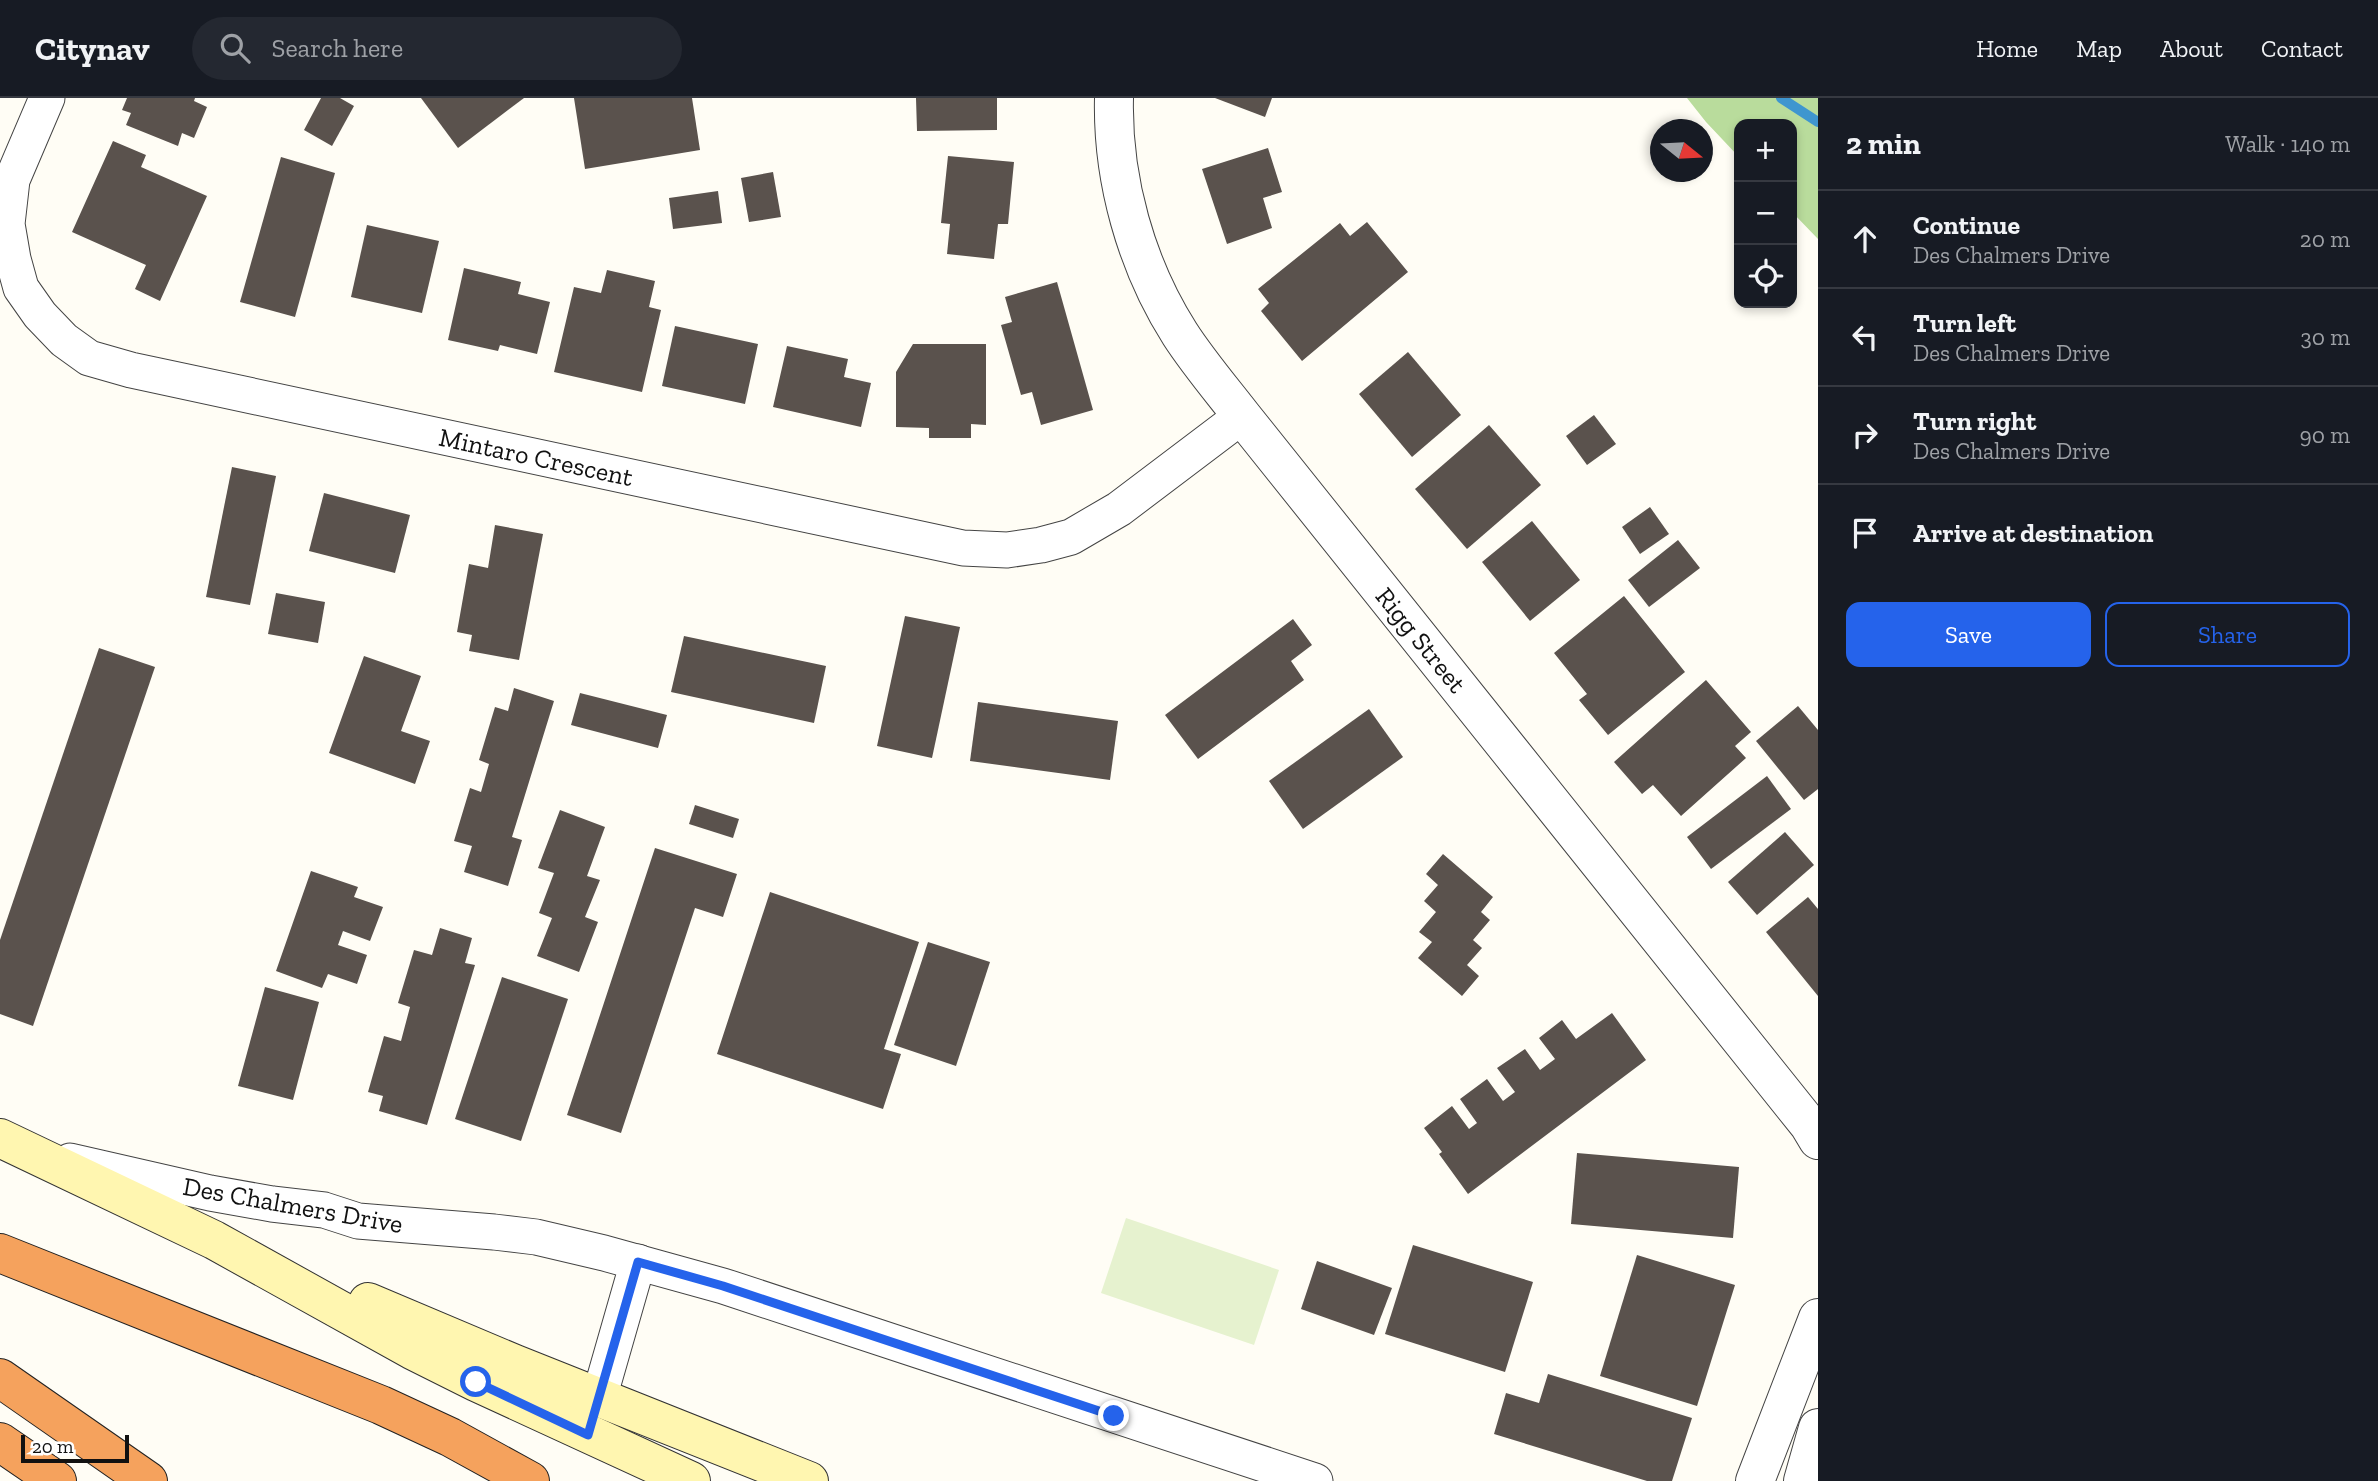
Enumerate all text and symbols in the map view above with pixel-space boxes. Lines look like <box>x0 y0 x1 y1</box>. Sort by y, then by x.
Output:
search box <box>192 17 682 80</box>
text: Citynav <box>35 29 150 68</box>
icon: search <box>216 29 254 67</box>
text: Search here <box>272 32 403 64</box>
text: Home <box>1976 34 2038 63</box>
text: Map <box>2076 34 2122 63</box>
text: About <box>2160 34 2223 63</box>
text: Contact <box>2261 34 2343 63</box>
north arrow <box>1650 119 1713 182</box>
map controls <box>1734 119 1797 308</box>
button: + <box>1734 119 1797 182</box>
text: 2 min <box>1846 126 1921 162</box>
text: Walk · 140 m <box>2225 130 2350 158</box>
button: − <box>1734 182 1797 245</box>
text: Continue <box>1913 209 2020 241</box>
icon: ahead <box>1846 220 1884 258</box>
text: 20 m <box>2300 225 2350 253</box>
text: Des Chalmers Drive <box>1913 241 2110 269</box>
button: locate <box>1734 245 1797 308</box>
text: Turn left <box>1913 307 2016 339</box>
icon: left <box>1846 318 1884 356</box>
text: 30 m <box>2300 323 2350 351</box>
text: Des Chalmers Drive <box>1913 339 2110 367</box>
text: Turn right <box>1913 405 2036 437</box>
icon: right <box>1846 416 1884 454</box>
street label: Mintaro Crescent <box>436 421 636 493</box>
text: 90 m <box>2299 421 2350 449</box>
text: Des Chalmers Drive <box>1913 437 2110 465</box>
icon: arrive <box>1846 514 1884 552</box>
text: Arrive at destination <box>1913 517 2153 549</box>
street label: Rigg Street <box>1369 581 1473 699</box>
button: Save <box>1846 602 2091 667</box>
button: Share <box>2105 602 2350 667</box>
street label: Des Chalmers Drive <box>181 1170 405 1240</box>
route start <box>460 1366 491 1397</box>
route end <box>1098 1400 1129 1431</box>
scale bar <box>21 1432 130 1464</box>
text: 20 m <box>32 1435 73 1458</box>

